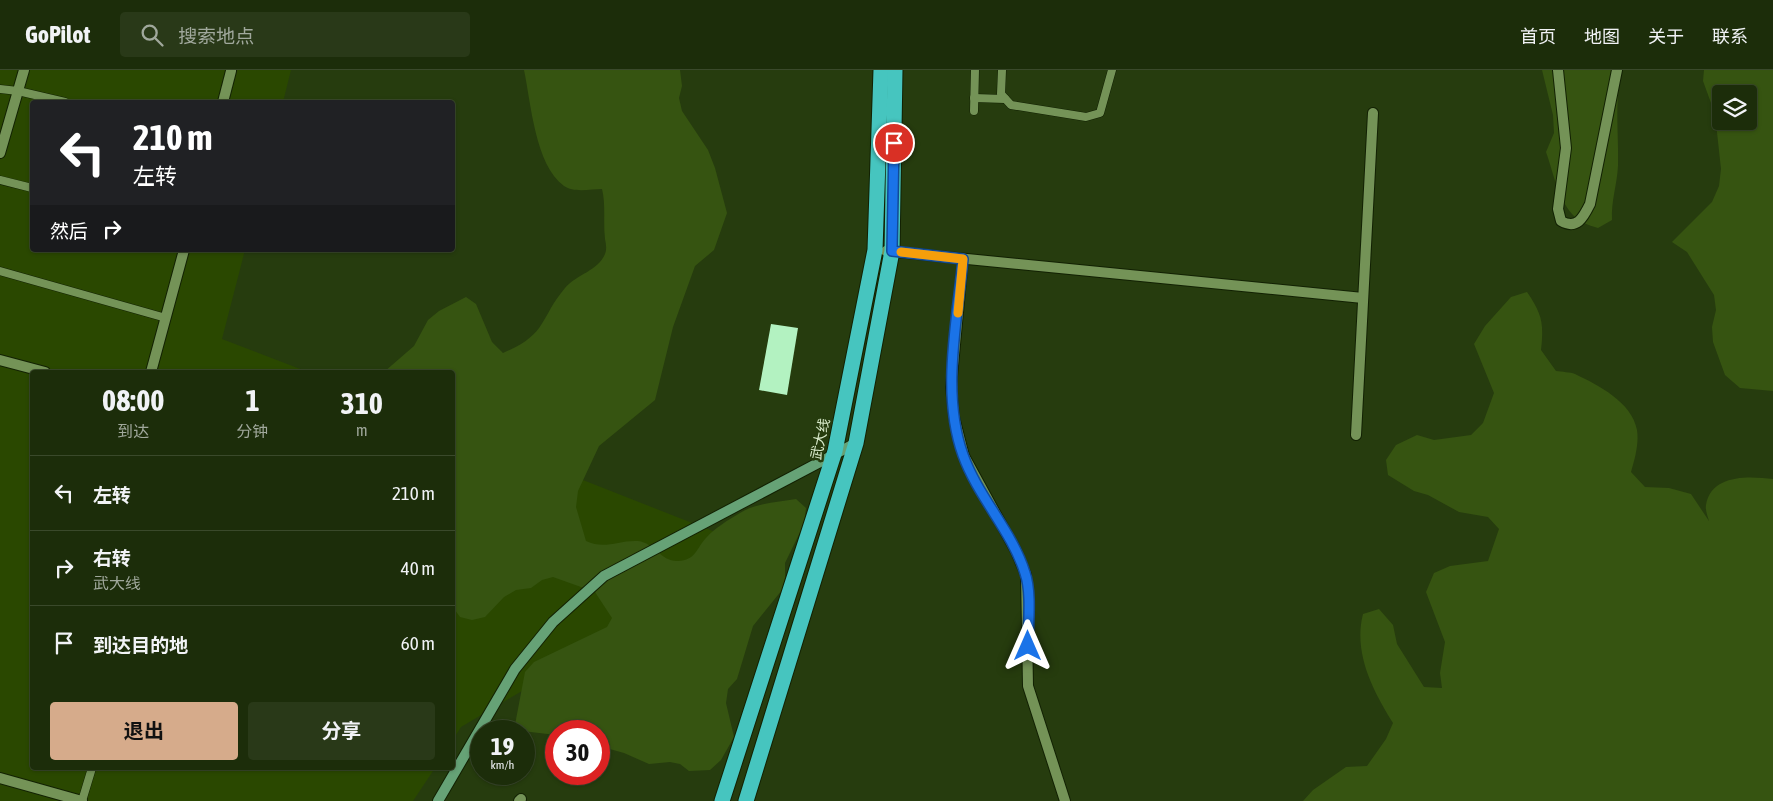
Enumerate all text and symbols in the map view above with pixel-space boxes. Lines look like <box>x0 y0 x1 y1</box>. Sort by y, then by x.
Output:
search box <box>120 12 470 57</box>
text: GoPilot <box>25 21 90 48</box>
icon: search <box>138 21 166 49</box>
text: 搜索地点 <box>178 25 254 47</box>
text: 首页 <box>1520 26 1556 47</box>
text: 地图 <box>1584 26 1620 47</box>
text: 关于 <box>1648 26 1684 47</box>
text: 联系 <box>1712 26 1748 47</box>
map controls <box>1712 85 1757 130</box>
button: layers <box>1712 85 1757 130</box>
text: 210 m <box>133 117 212 157</box>
icon: left <box>50 120 115 185</box>
pin <box>873 122 915 164</box>
icon: arrive <box>880 129 908 157</box>
text: 左转 <box>133 163 177 189</box>
icon: right <box>98 215 126 243</box>
text: 然后 <box>50 220 88 242</box>
text: 08:00 <box>102 383 164 417</box>
text: 1 <box>245 383 260 417</box>
text: 310 <box>341 386 383 420</box>
street label: 武大线 <box>807 417 833 461</box>
text: m <box>356 421 368 439</box>
text: 到达 <box>117 422 149 440</box>
text: 分钟 <box>237 422 269 440</box>
icon: left <box>50 479 78 507</box>
text: 210 m <box>392 482 435 504</box>
text: 左转 <box>93 484 131 506</box>
text: 右转 <box>93 547 131 569</box>
icon: right <box>50 554 78 582</box>
text: 40 m <box>401 557 435 579</box>
text: 武大线 <box>93 574 141 592</box>
position arrow <box>1001 619 1053 671</box>
icon: arrive <box>50 629 78 657</box>
text: 60 m <box>401 632 435 654</box>
text: 到达目的地 <box>93 634 188 656</box>
button: 退出 <box>50 702 238 760</box>
button: 分享 <box>248 702 435 760</box>
speed limit sign: 30 <box>545 720 610 785</box>
text: 19 <box>491 732 514 760</box>
text: km/h <box>491 758 514 772</box>

